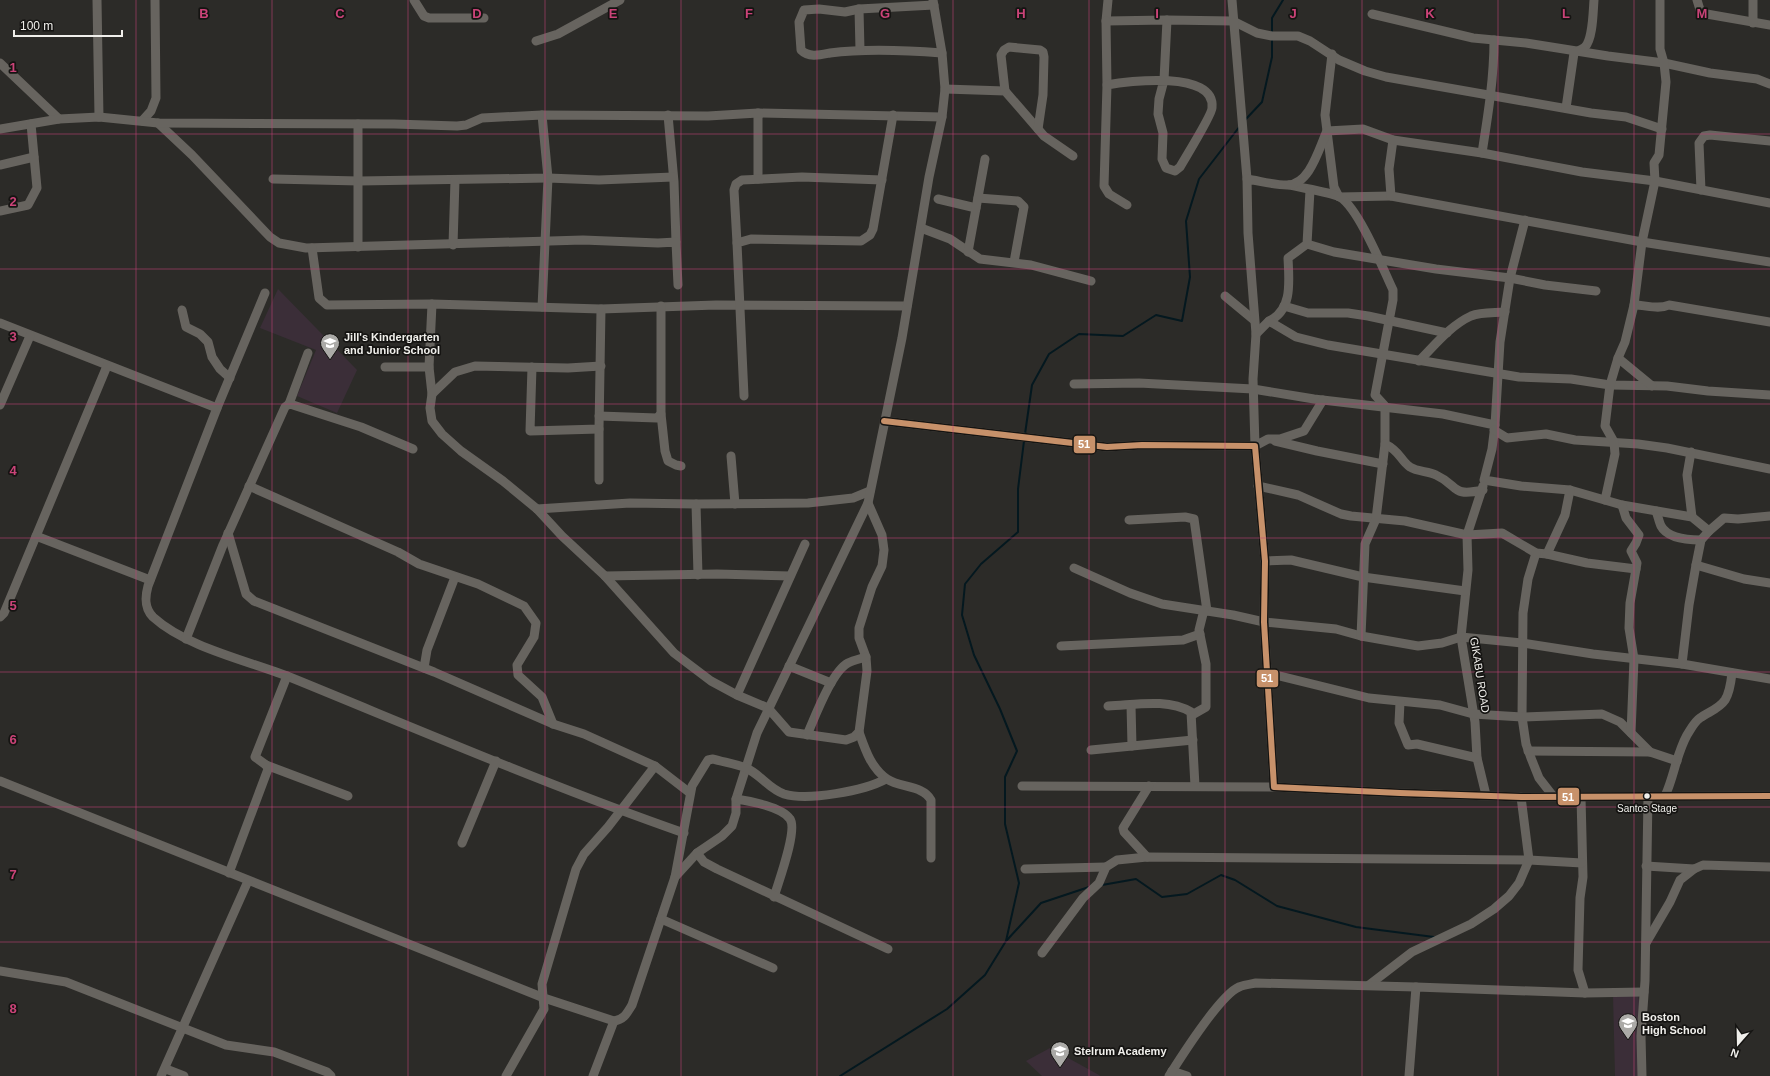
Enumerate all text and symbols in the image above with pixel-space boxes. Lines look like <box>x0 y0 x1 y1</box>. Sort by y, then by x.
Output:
text: B <box>199 6 209 21</box>
text: C <box>335 6 345 21</box>
text: D <box>472 6 482 21</box>
text: E <box>609 6 618 21</box>
text: F <box>745 6 753 21</box>
text: G <box>880 6 890 21</box>
text: H <box>1016 6 1026 21</box>
text: I <box>1155 6 1159 21</box>
text: J <box>1289 6 1297 21</box>
text: K <box>1425 6 1435 21</box>
text: L <box>1562 6 1570 21</box>
text: M <box>1697 6 1707 21</box>
scale bar <box>14 12 122 38</box>
text: 100 m <box>20 19 53 33</box>
text: 1 <box>9 60 17 75</box>
text: 2 <box>9 194 17 209</box>
text: 3 <box>9 329 17 344</box>
place label: Jill's Kindergarten and Junior School <box>344 331 440 356</box>
school or university icon: Jill's Kindergarten and Junior School <box>319 332 341 360</box>
line badge: 51 <box>1073 435 1096 454</box>
text: 51 <box>1078 438 1090 450</box>
text: 4 <box>9 463 17 478</box>
text: 5 <box>9 598 17 613</box>
street label: GIKABU ROAD <box>1468 636 1492 714</box>
line badge: 51 <box>1256 669 1279 688</box>
text: 51 <box>1261 672 1273 684</box>
text: 6 <box>9 732 17 747</box>
line badge: 51 <box>1557 787 1580 806</box>
text: 51 <box>1562 791 1574 803</box>
marker: Santos Stage <box>1642 791 1652 801</box>
place label: Santos Stage <box>1617 803 1677 814</box>
text: 7 <box>9 867 17 882</box>
text: 8 <box>9 1001 17 1016</box>
place label: Boston High School <box>1642 1011 1706 1036</box>
school or university icon: Boston High School <box>1617 1012 1639 1040</box>
north arrow <box>1718 1024 1758 1064</box>
school or university icon: Stelrum Academy <box>1049 1040 1071 1068</box>
place label: Stelrum Academy <box>1074 1045 1167 1057</box>
text: N <box>1729 1046 1740 1060</box>

